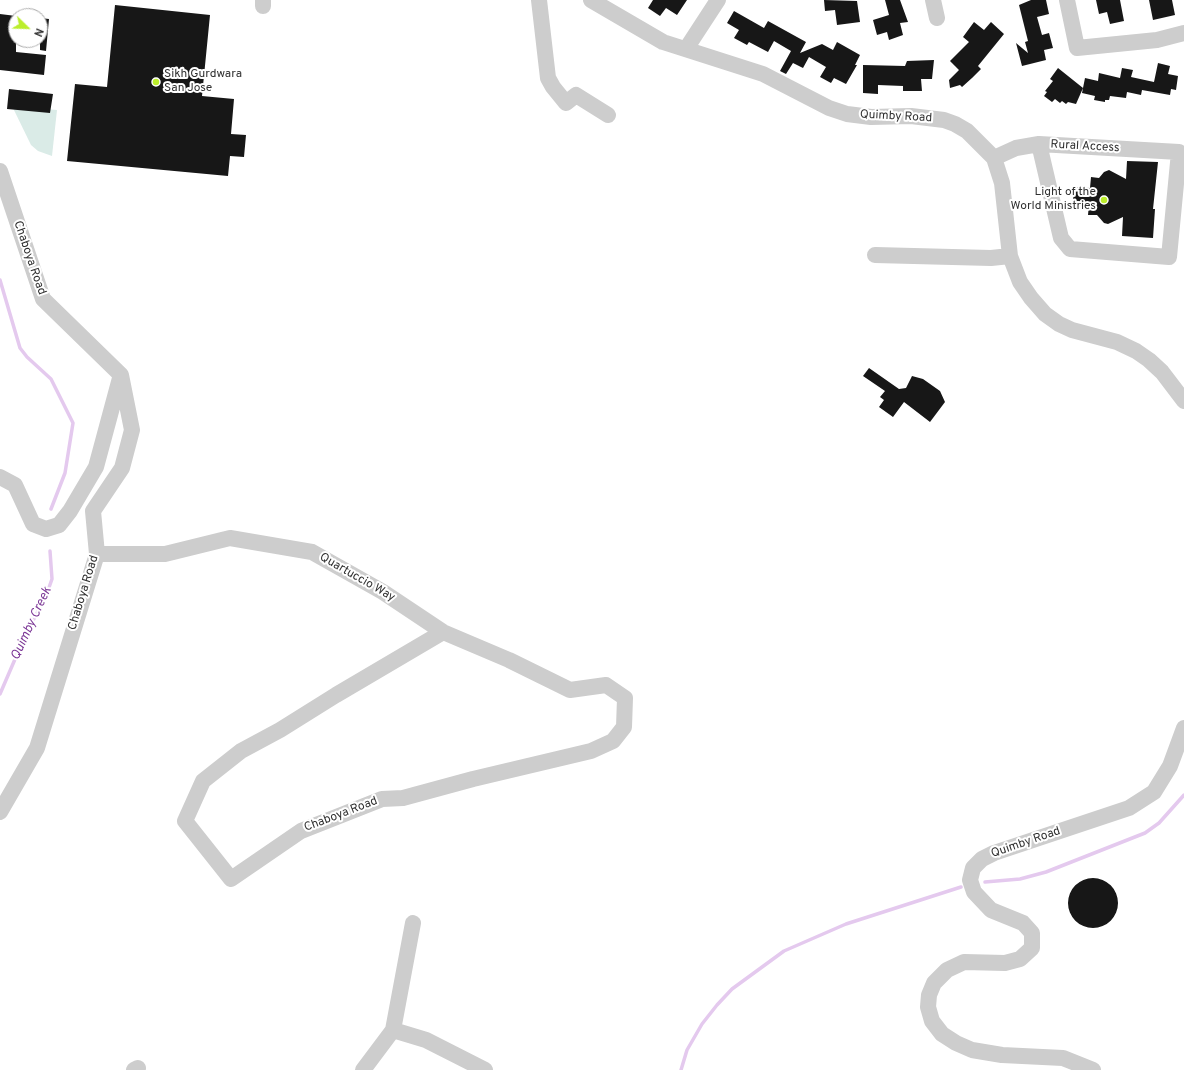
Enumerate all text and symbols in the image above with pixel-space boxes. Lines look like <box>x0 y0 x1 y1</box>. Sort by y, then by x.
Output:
north arrow <box>8 8 48 48</box>
text: N <box>30 26 46 39</box>
place label: Sikh Gurdwara San Jose <box>164 68 242 96</box>
marker: Sikh Gurdwara San Jose <box>151 77 161 87</box>
street label: Quimby Road <box>859 108 933 126</box>
street label: Rural Access <box>1050 138 1120 156</box>
place label: Light of the World Ministries <box>1011 186 1096 214</box>
marker: Light of the World Ministries <box>1099 195 1109 205</box>
street label: Chaboya Road <box>10 219 48 297</box>
street label: Quartuccio Way <box>317 551 397 605</box>
street label: Chaboya Road <box>66 554 102 632</box>
water label: Quimby Creek <box>8 585 56 663</box>
street label: Chaboya Road <box>302 794 380 836</box>
street label: Quimby Road <box>989 824 1063 862</box>

